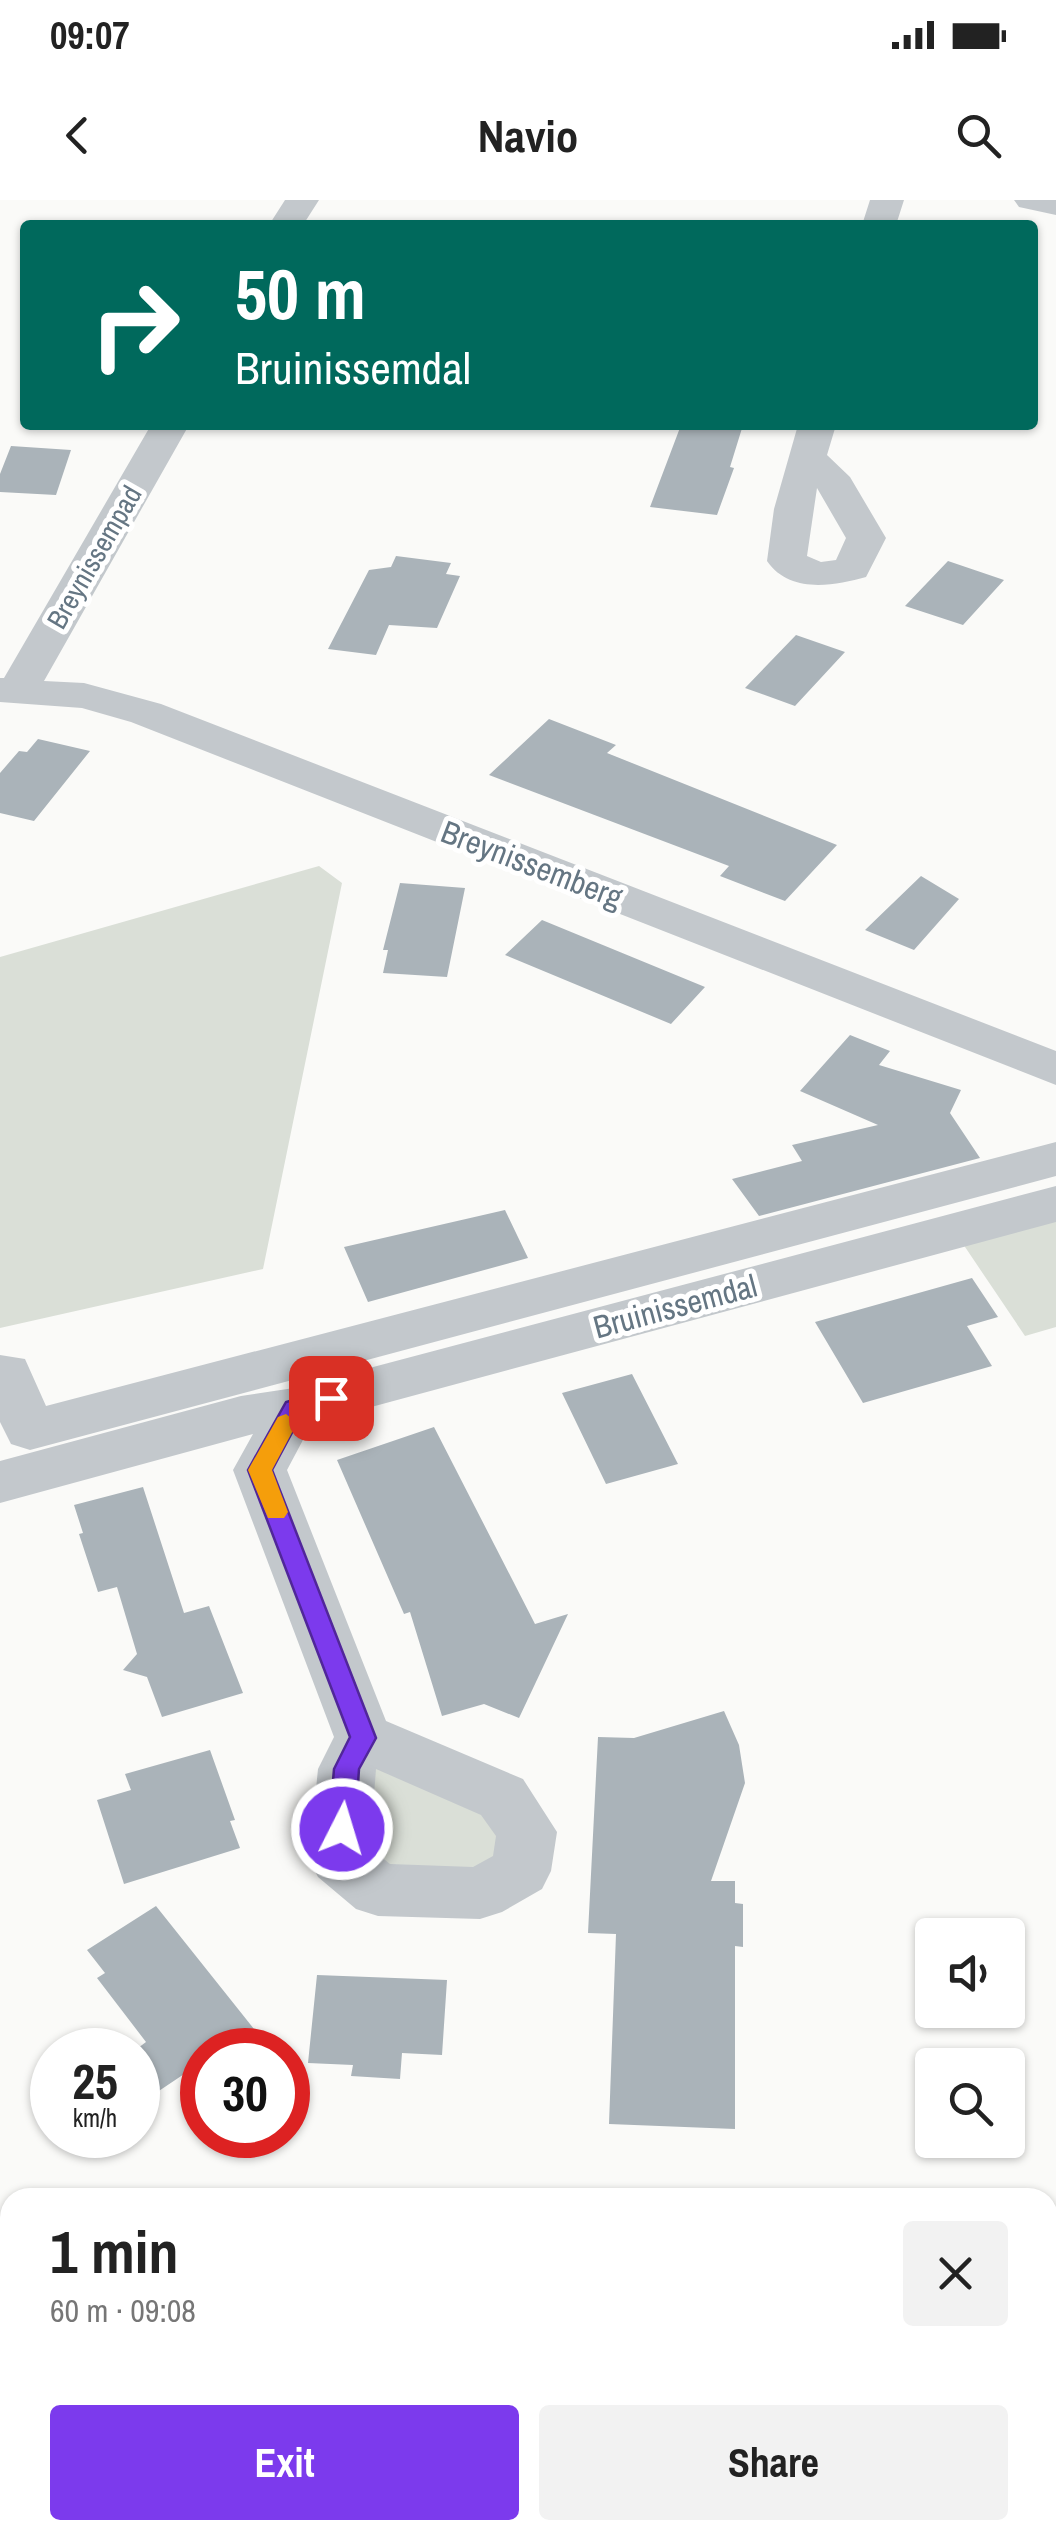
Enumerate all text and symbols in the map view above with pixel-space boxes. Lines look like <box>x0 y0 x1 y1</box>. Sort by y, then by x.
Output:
text: 09:07 <box>50 10 130 61</box>
text: Navio <box>478 105 578 166</box>
icon: back <box>50 108 105 163</box>
icon: search <box>951 108 1006 163</box>
text: 50 m <box>235 247 366 341</box>
icon: right <box>70 260 200 390</box>
text: Bruinissemdal <box>235 337 471 398</box>
street label: Breynissempad <box>38 478 150 636</box>
street label: Breynissemberg <box>435 810 629 918</box>
street label: Bruinissemdal <box>588 1264 762 1348</box>
pin <box>289 1356 374 1441</box>
icon: arrive <box>304 1371 359 1426</box>
position arrow <box>290 1777 394 1881</box>
map controls <box>915 1918 1025 2158</box>
button: sound <box>915 1918 1025 2028</box>
speed limit sign: 30 <box>180 2028 310 2158</box>
text: 25 <box>72 2047 118 2115</box>
button: search <box>915 2048 1025 2158</box>
text: km/h <box>73 2101 117 2135</box>
text: 1 min <box>50 2211 179 2292</box>
button: close <box>903 2221 1008 2326</box>
text: 60 m · 09:08 <box>50 2289 196 2332</box>
button: Exit <box>50 2405 519 2520</box>
button: Share <box>539 2405 1008 2520</box>

